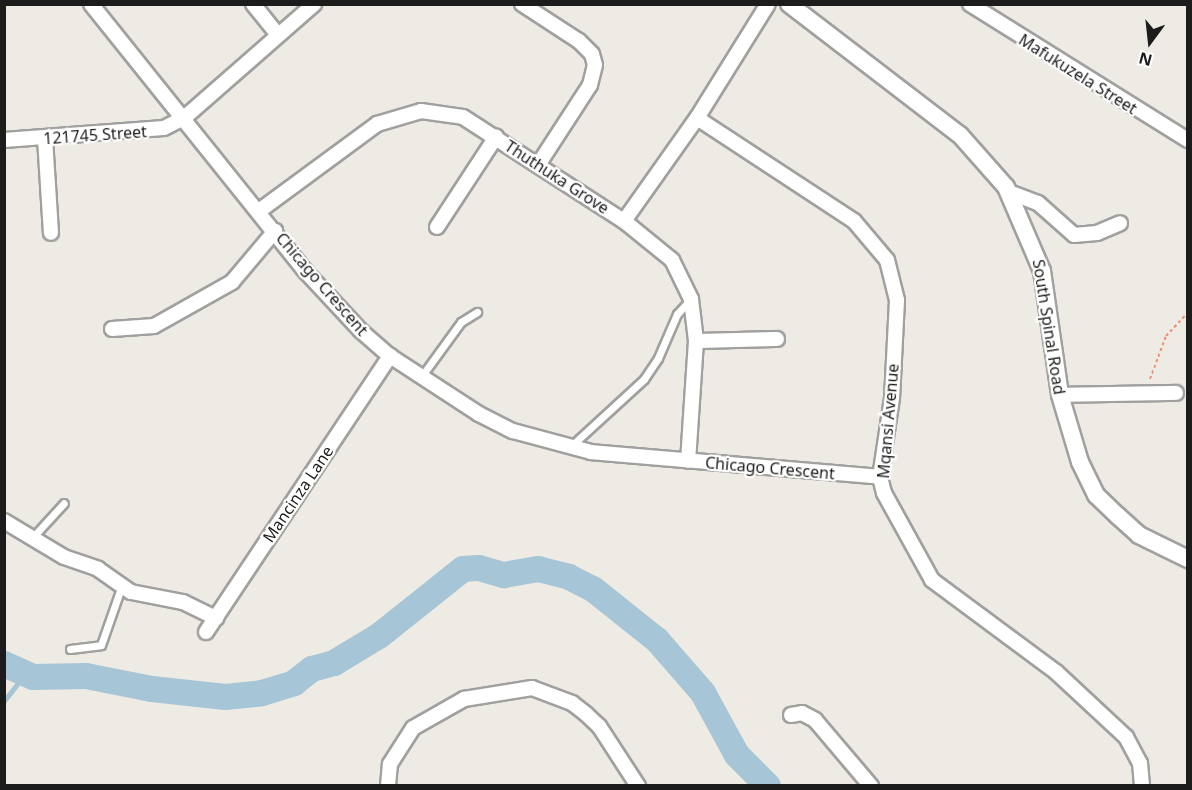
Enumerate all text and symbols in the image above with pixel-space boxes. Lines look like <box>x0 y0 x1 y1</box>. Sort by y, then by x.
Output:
north arrow <box>1120 12 1180 72</box>
street label: Mafukuzela Street <box>1015 30 1141 118</box>
text: N <box>1136 47 1154 72</box>
street label: 121745 Street <box>43 122 147 148</box>
street label: Thuthuka Grove <box>501 136 613 218</box>
street label: Chicago Crescent <box>272 229 372 339</box>
street label: South Spinal Road <box>1029 258 1069 396</box>
street label: Mqansi Avenue <box>873 363 903 479</box>
street label: Mancinza Lane <box>259 442 337 546</box>
street label: Chicago Crescent <box>704 453 836 483</box>

